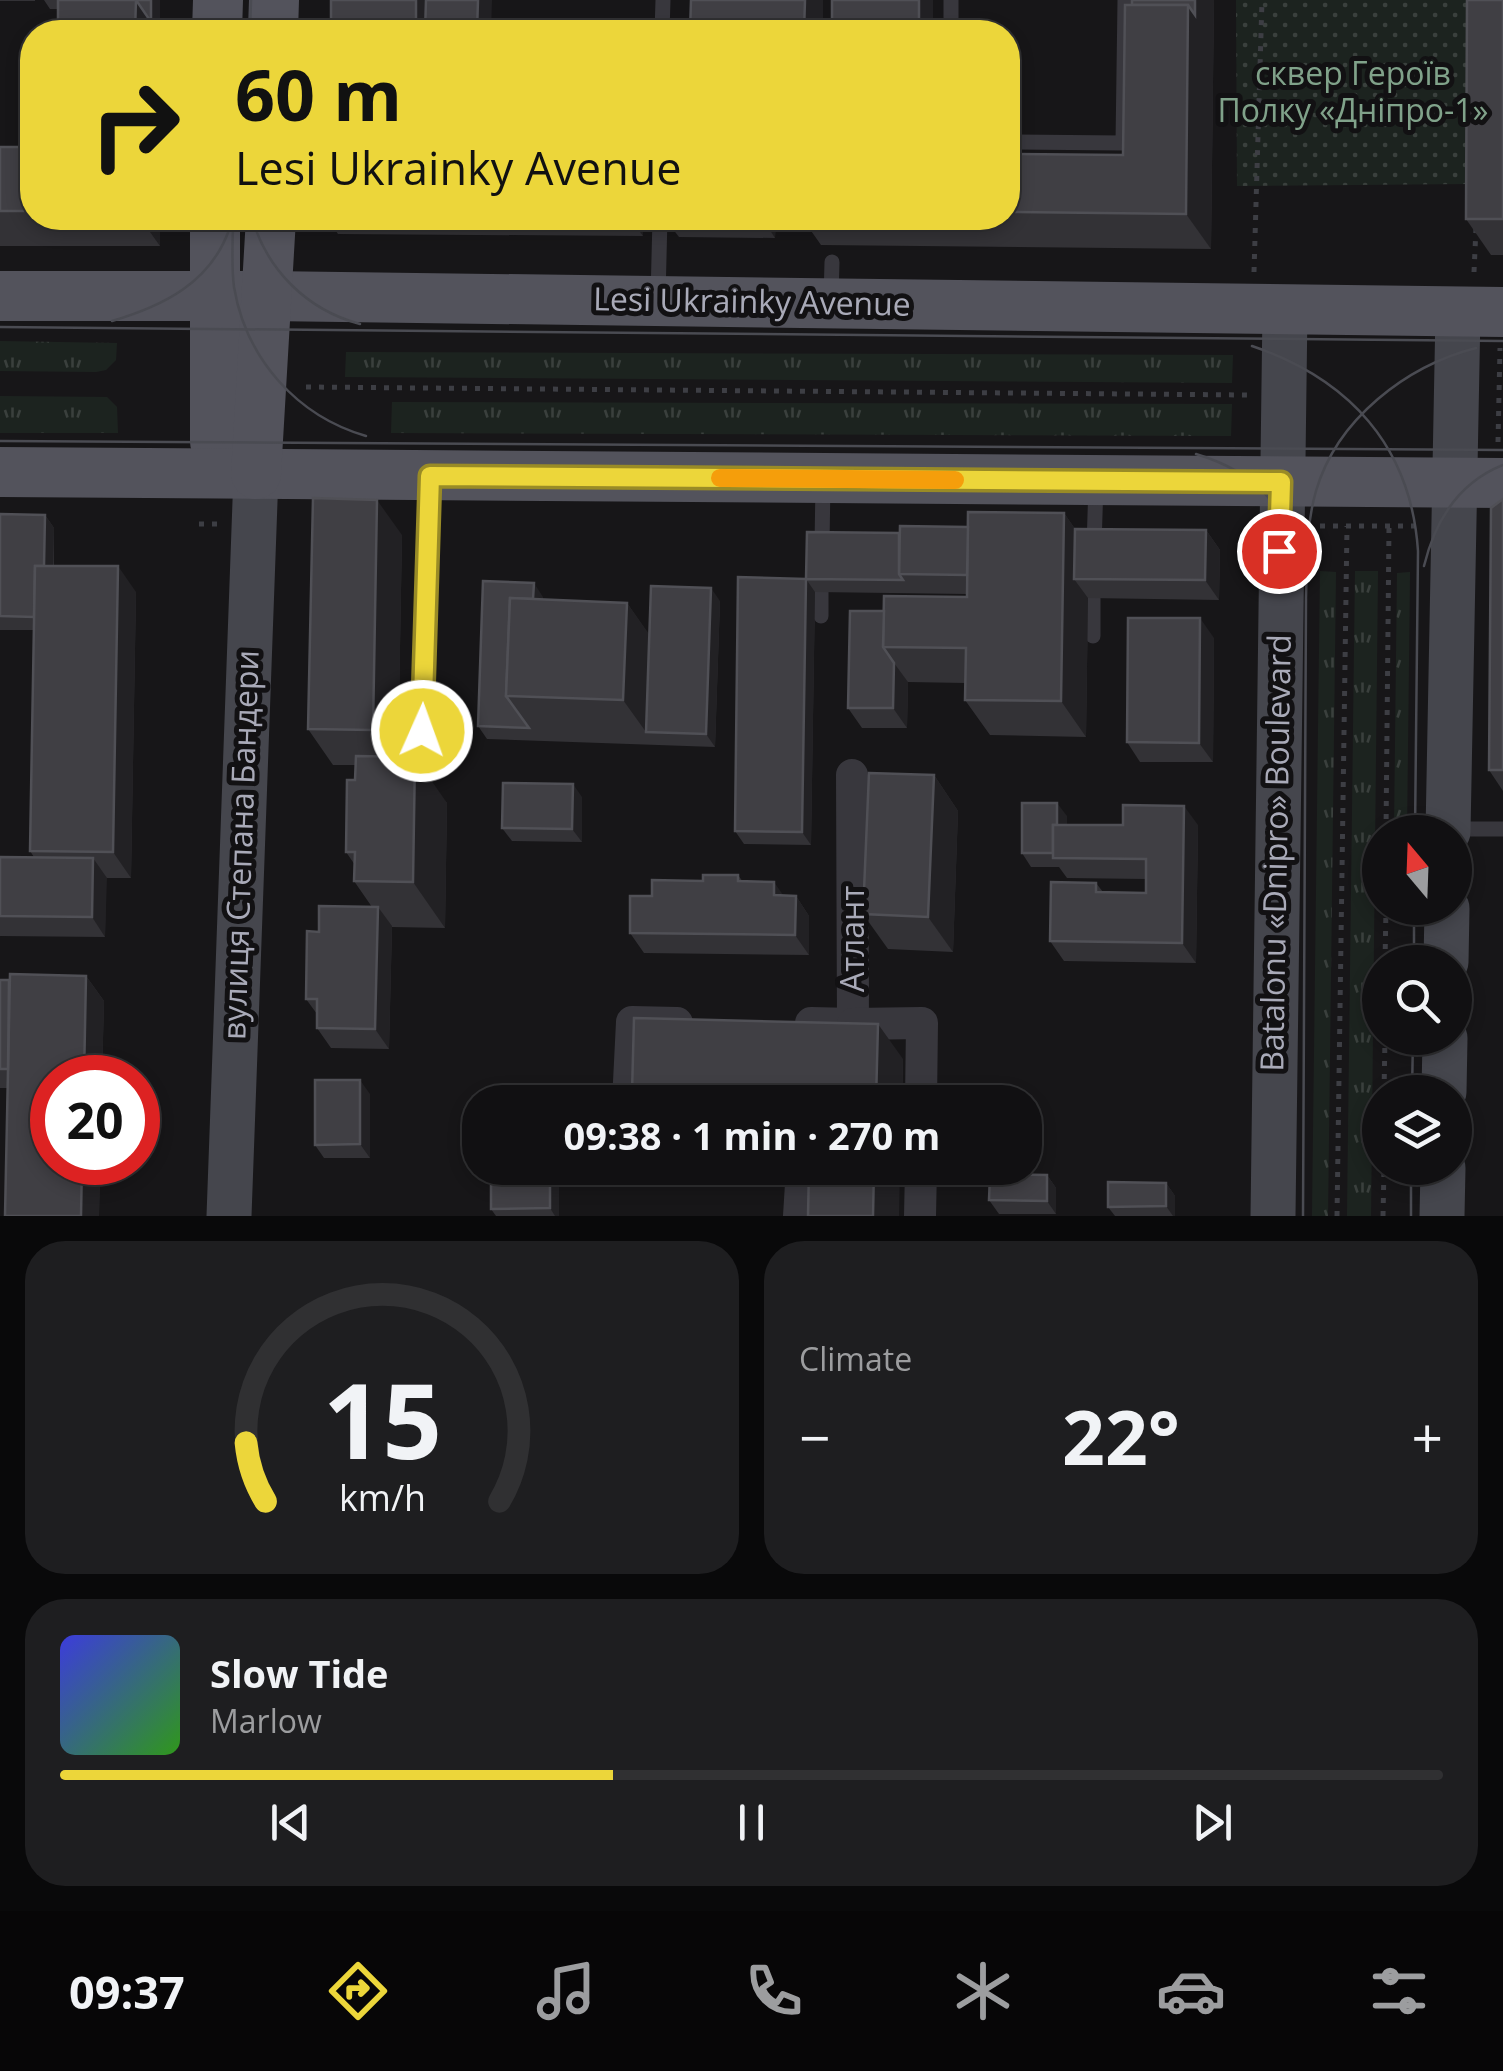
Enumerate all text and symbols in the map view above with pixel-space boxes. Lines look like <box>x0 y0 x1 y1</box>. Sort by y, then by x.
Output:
text: 60 m <box>235 46 402 142</box>
park label: сквер Героїв Полку «Дніпро-1» <box>1218 51 1488 131</box>
icon: right <box>70 60 200 190</box>
text: Lesi Ukrainky Avenue <box>235 137 682 198</box>
street label: Lesi Ukrainky Avenue <box>593 276 911 325</box>
pin <box>1237 509 1322 594</box>
icon: arrive <box>1252 524 1307 579</box>
street label: Batalonu «Dnipro» Boulevard <box>1249 634 1300 1072</box>
street label: вулиця Степана Бандери <box>211 649 268 1041</box>
position arrow <box>370 679 474 783</box>
north arrow <box>1362 815 1472 925</box>
map controls <box>1362 815 1472 1185</box>
street label: Атлант <box>830 886 873 992</box>
button: search <box>1362 945 1472 1055</box>
speed limit sign: 20 <box>30 1055 160 1185</box>
button: layers <box>1362 1075 1472 1185</box>
text: 09:38 · 1 min · 270 m <box>564 1109 940 1161</box>
text: Climate <box>799 1337 912 1380</box>
text: 15 <box>323 1348 441 1489</box>
text: 22° <box>1062 1385 1180 1487</box>
text: − <box>799 1399 830 1474</box>
text: + <box>1412 1399 1443 1474</box>
text: km/h <box>339 1473 425 1521</box>
text: Slow Tide <box>210 1647 389 1699</box>
text: Marlow <box>210 1699 322 1742</box>
icon: previous <box>263 1795 318 1850</box>
icon: pause <box>724 1795 779 1850</box>
icon: next <box>1185 1795 1240 1850</box>
icon: directions <box>323 1956 393 2026</box>
icon: music <box>531 1956 601 2026</box>
icon: phone <box>739 1956 809 2026</box>
icon: climate <box>948 1956 1018 2026</box>
icon: car <box>1156 1956 1226 2026</box>
icon: filters <box>1364 1956 1434 2026</box>
text: 09:37 <box>69 1961 185 2022</box>

